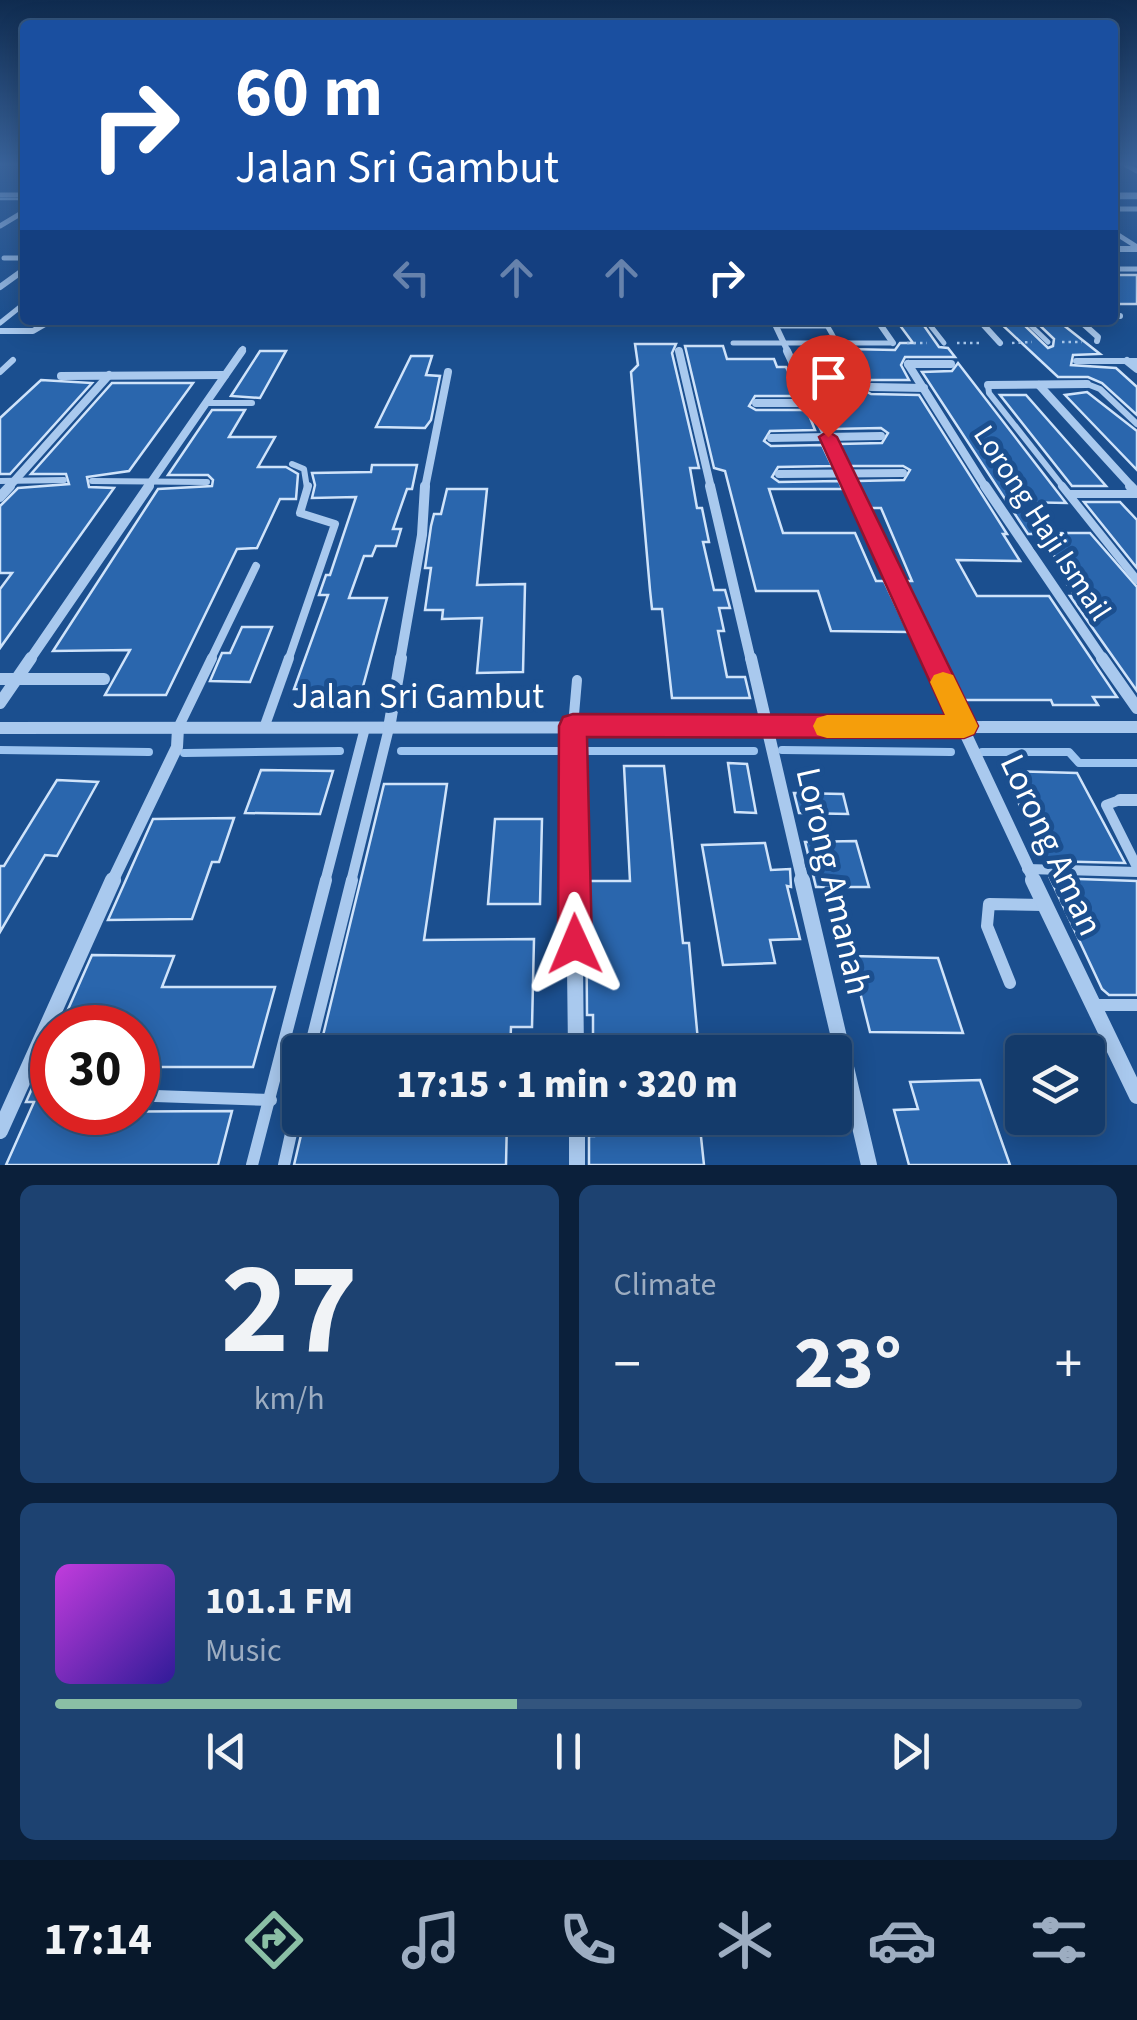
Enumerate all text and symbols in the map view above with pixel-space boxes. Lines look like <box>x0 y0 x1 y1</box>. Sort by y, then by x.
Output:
text: 60 m <box>235 43 383 143</box>
icon: right <box>70 60 200 190</box>
text: Jalan Sri Gambut <box>235 136 559 200</box>
icon: left <box>384 250 439 305</box>
icon: ahead <box>489 250 544 305</box>
icon: ahead <box>594 250 649 305</box>
icon: right <box>699 250 754 305</box>
pin <box>786 335 871 438</box>
icon: arrive <box>801 350 856 405</box>
street label: Lorong Haji Ismail <box>963 417 1121 629</box>
street label: Jalan Sri Gambut <box>292 672 544 722</box>
street label: Lorong Aman <box>987 746 1115 944</box>
street label: Lorong Amanah <box>783 763 883 999</box>
position arrow <box>523 892 627 996</box>
speed limit sign: 30 <box>30 1005 160 1135</box>
map controls <box>1005 1035 1105 1135</box>
button: layers <box>1005 1035 1105 1135</box>
text: 17:15 · 1 min · 320 m <box>396 1058 738 1112</box>
text: 27 <box>221 1218 358 1403</box>
text: Climate <box>614 1262 716 1308</box>
text: 23° <box>794 1310 902 1417</box>
text: − <box>614 1326 641 1404</box>
text: + <box>1055 1326 1082 1404</box>
text: km/h <box>254 1376 325 1422</box>
text: 101.1 FM <box>205 1574 353 1628</box>
text: Music <box>205 1628 282 1674</box>
icon: previous <box>199 1724 254 1779</box>
icon: pause <box>541 1724 596 1779</box>
icon: next <box>883 1724 938 1779</box>
icon: directions <box>239 1905 309 1975</box>
icon: music <box>396 1905 466 1975</box>
icon: phone <box>553 1905 623 1975</box>
icon: climate <box>710 1905 780 1975</box>
icon: car <box>867 1905 937 1975</box>
icon: filters <box>1024 1905 1094 1975</box>
text: 17:14 <box>43 1908 152 1972</box>

